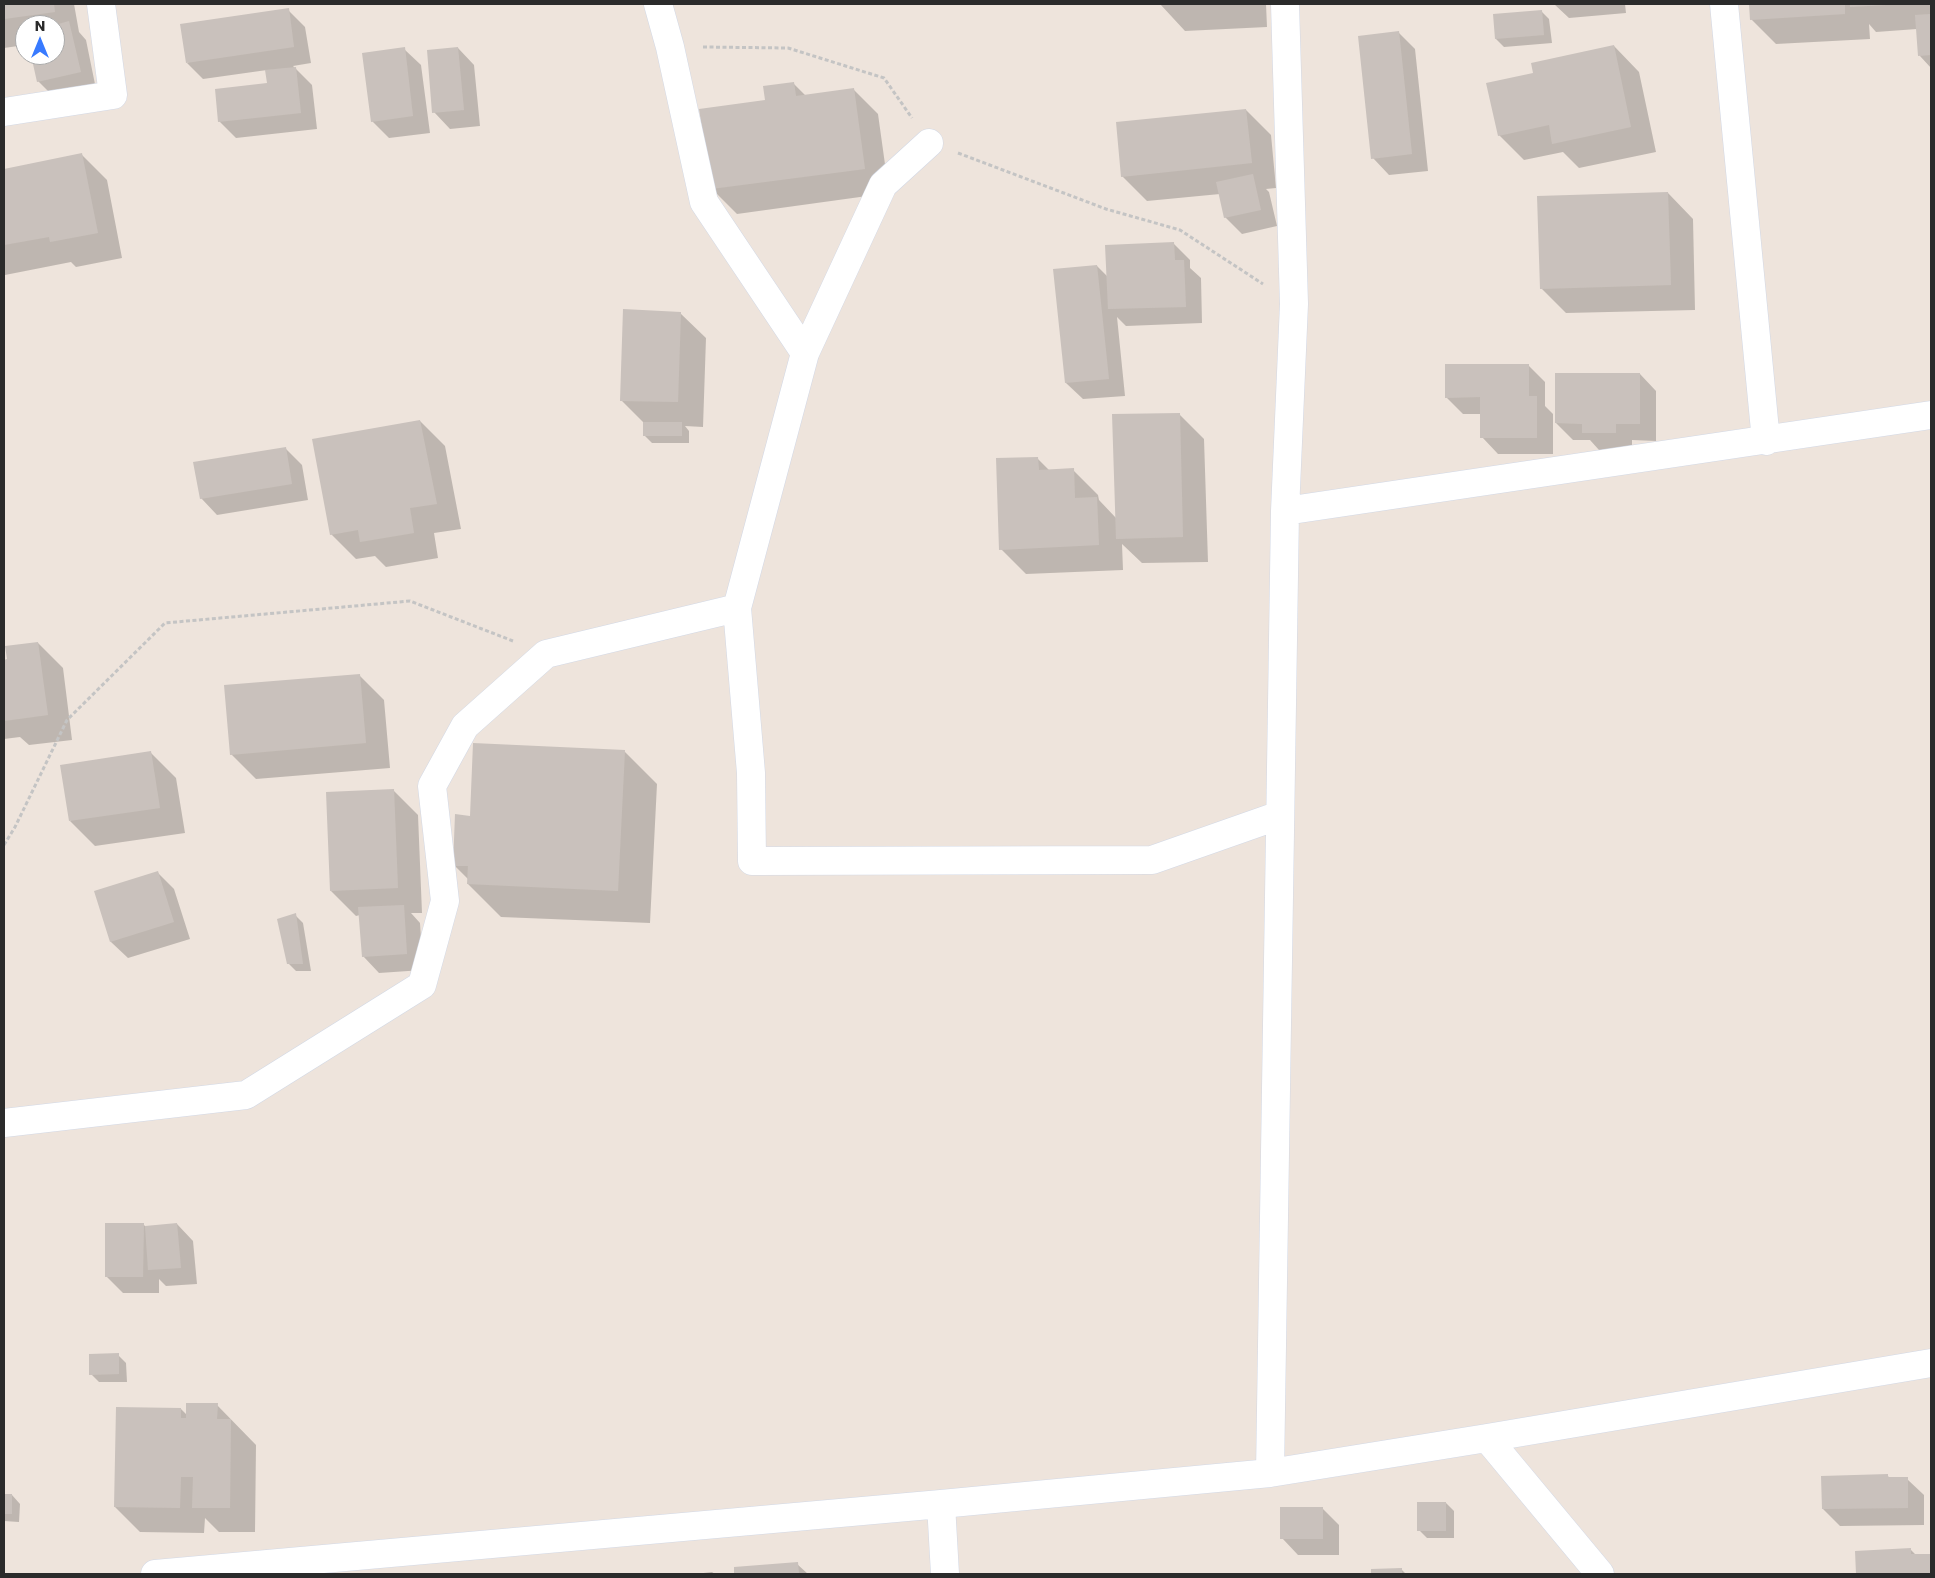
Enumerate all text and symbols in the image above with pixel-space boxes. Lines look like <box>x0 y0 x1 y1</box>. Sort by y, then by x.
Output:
north arrow <box>15 15 65 65</box>
text: N <box>35 16 45 36</box>

